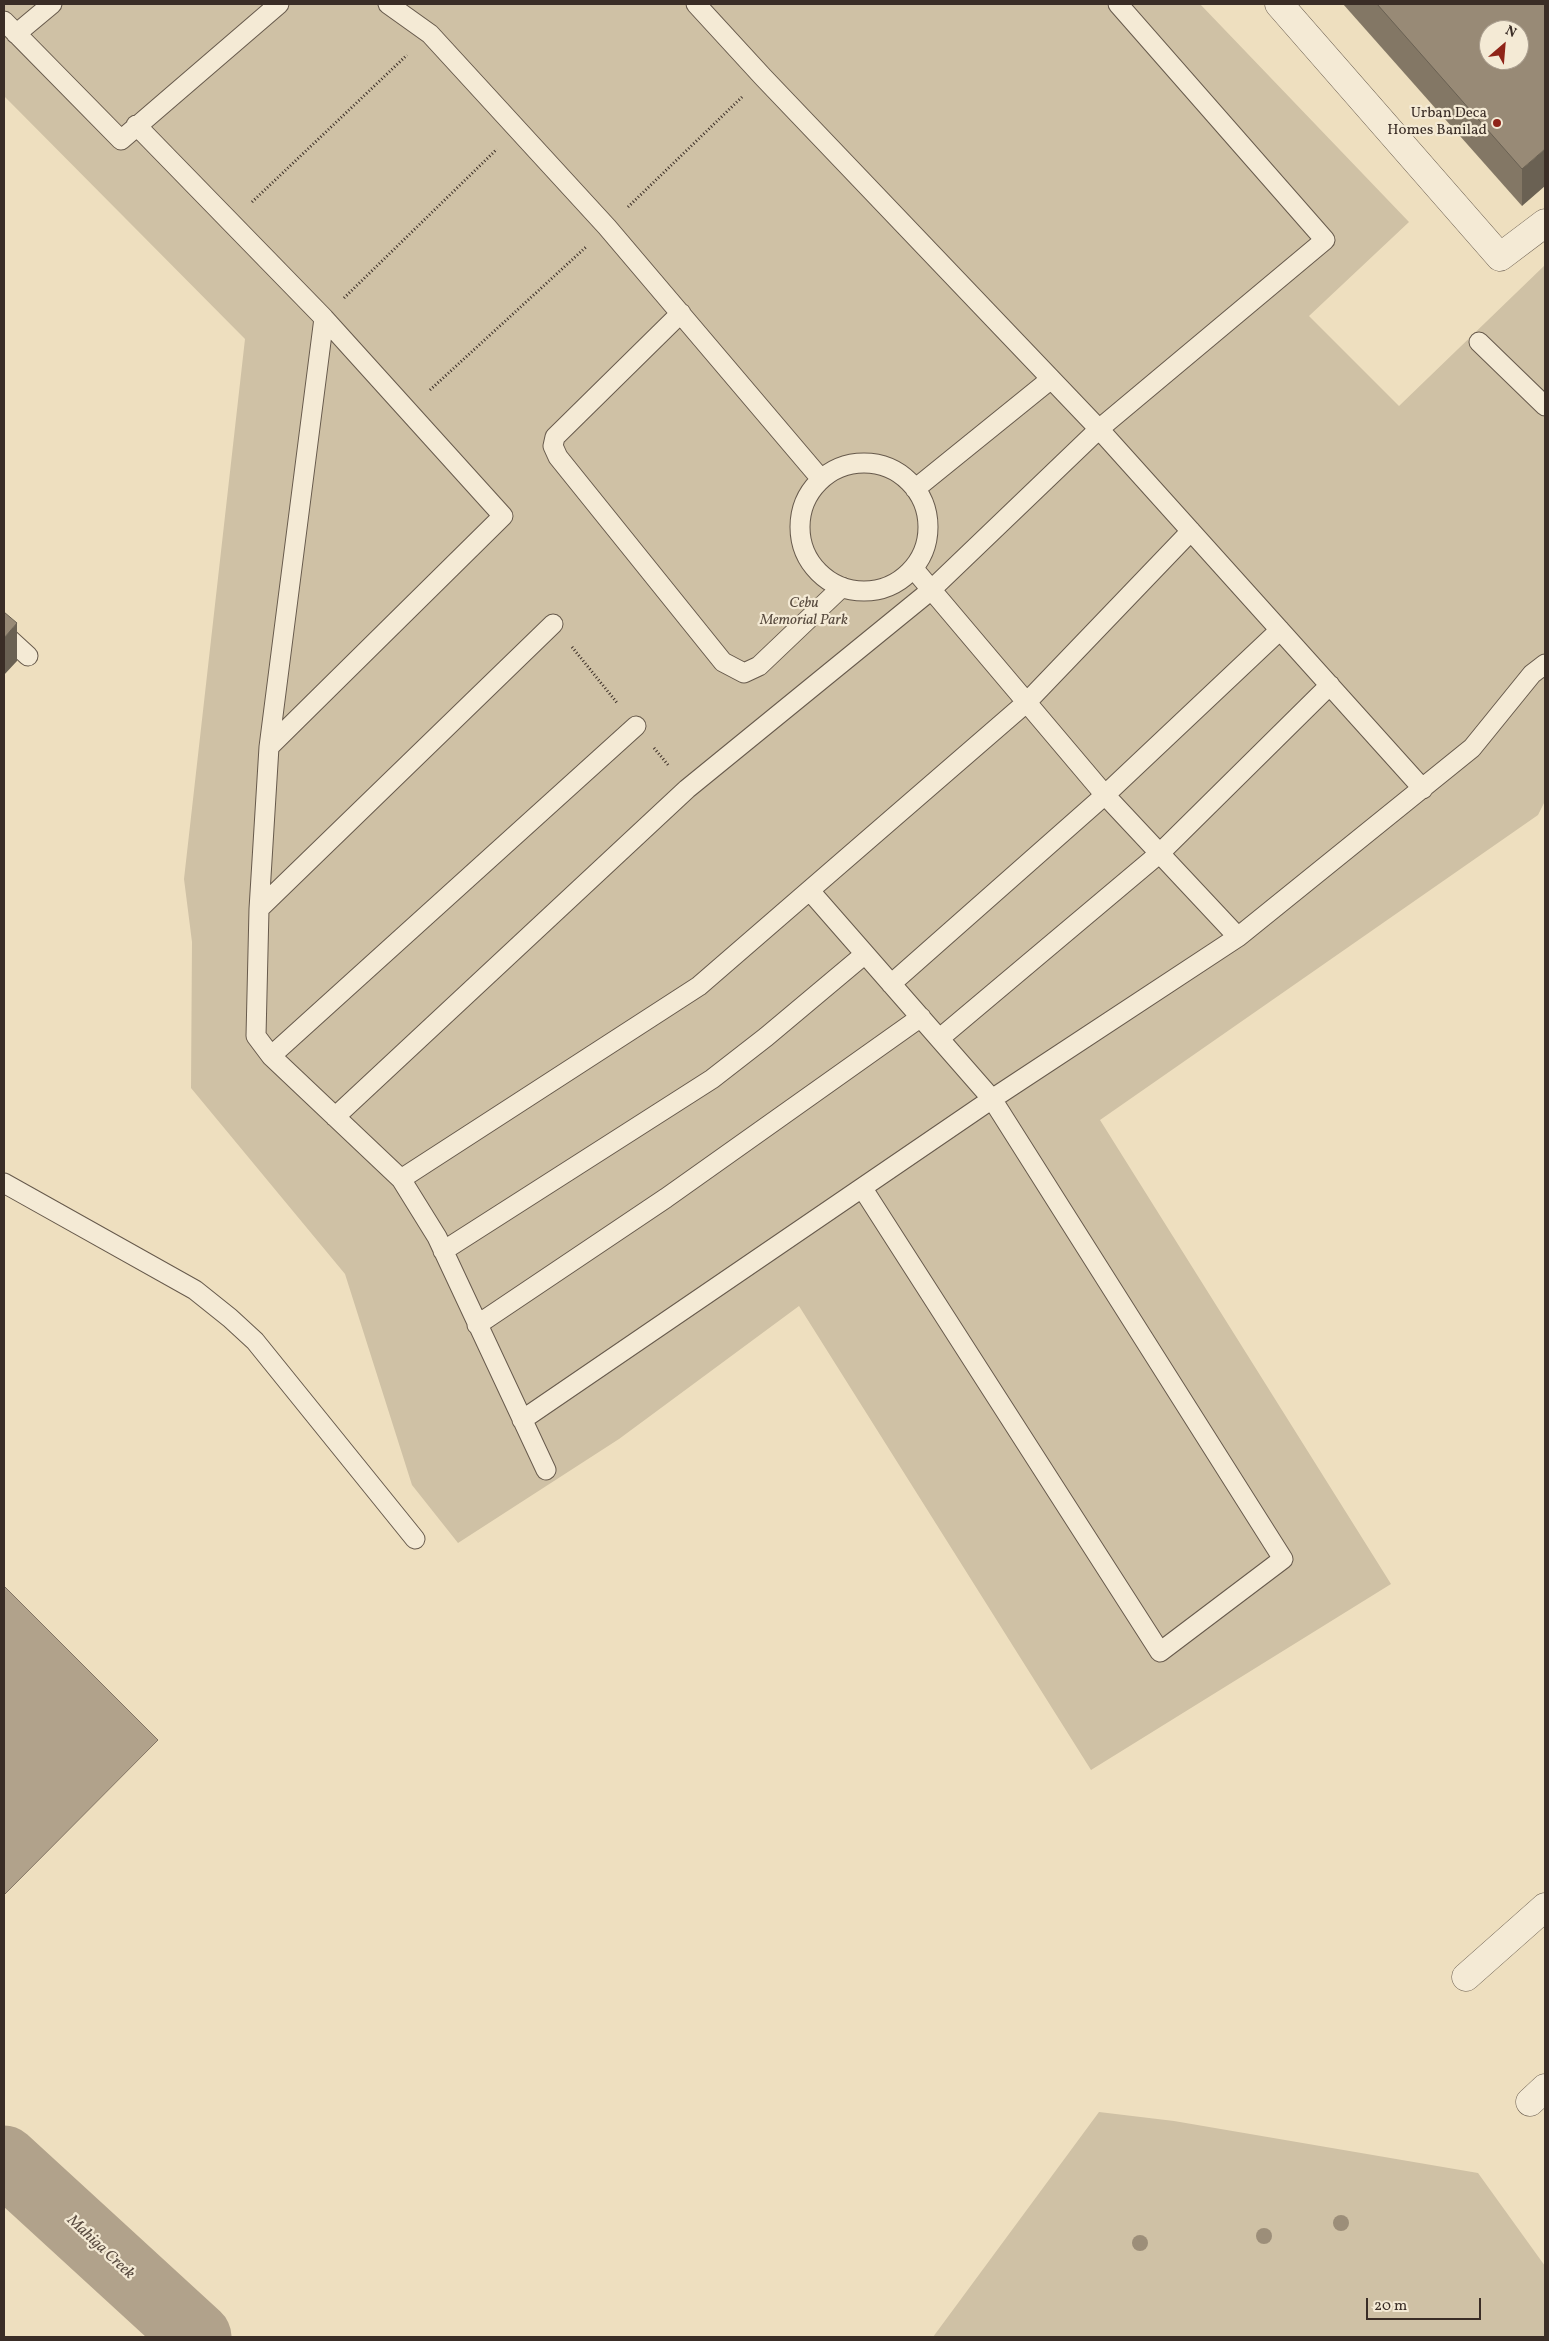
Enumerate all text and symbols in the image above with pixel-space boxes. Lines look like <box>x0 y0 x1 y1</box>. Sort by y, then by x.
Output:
north arrow <box>1479 20 1529 70</box>
text: N <box>1502 21 1519 43</box>
place label: Urban Deca Homes Banilad <box>1387 105 1487 140</box>
marker: Urban Deca Homes Banilad <box>1491 117 1503 129</box>
park label: Cebu Memorial Park <box>760 595 848 630</box>
water label: Mahiga Creek <box>62 2212 138 2284</box>
scale bar <box>1369 2288 1484 2320</box>
text: 20 m <box>1374 2296 1407 2317</box>

